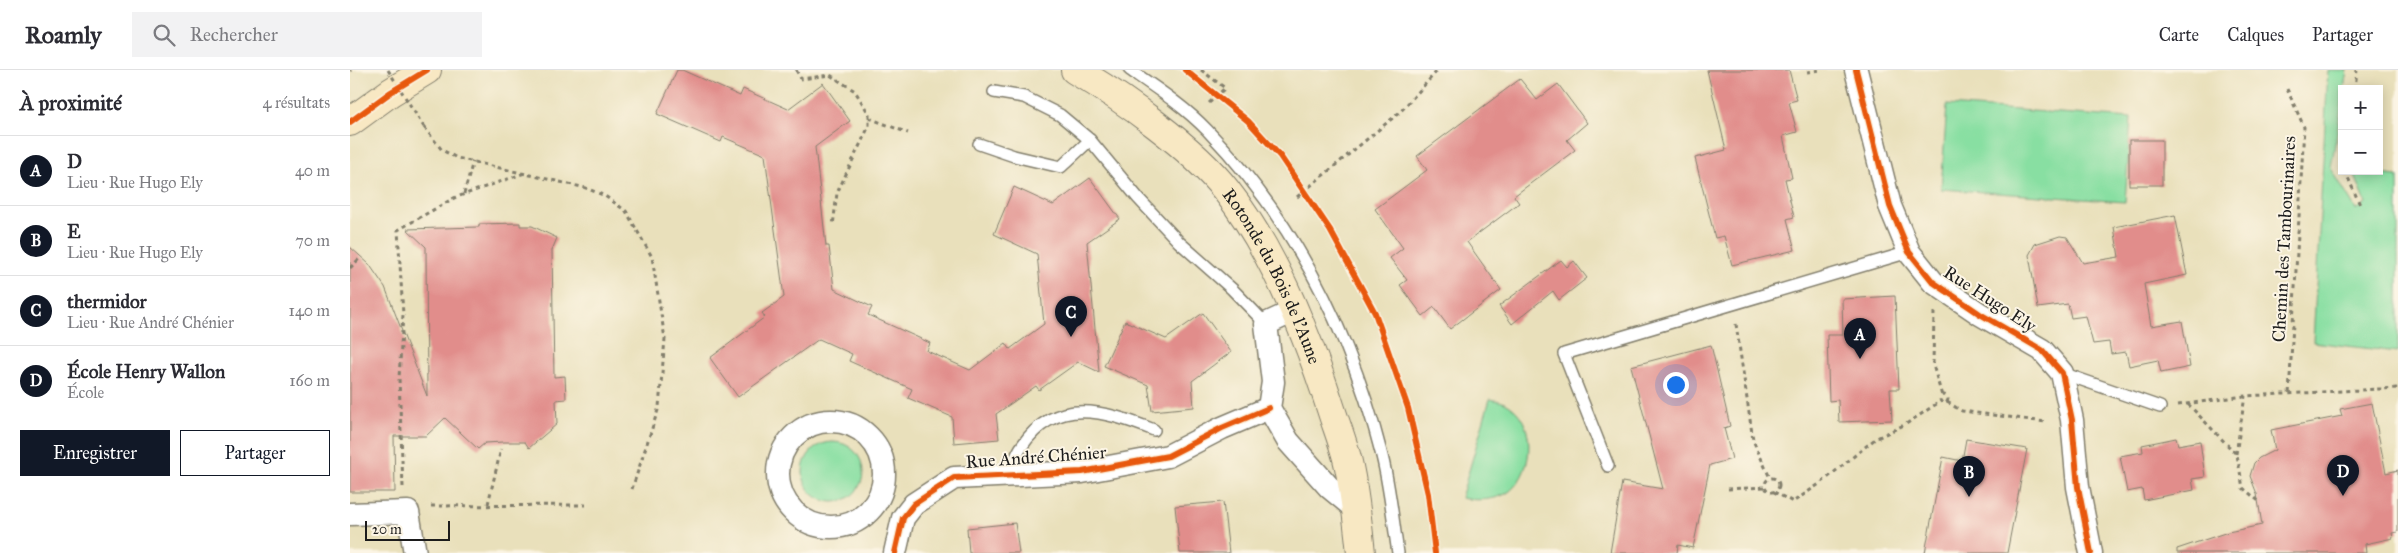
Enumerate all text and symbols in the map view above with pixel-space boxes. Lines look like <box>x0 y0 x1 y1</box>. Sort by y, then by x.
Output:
search box <box>132 12 482 57</box>
text: Roamly <box>25 20 102 50</box>
icon: search <box>150 21 178 49</box>
text: Rechercher <box>190 23 278 46</box>
text: Carte <box>2159 24 2199 46</box>
text: Calques <box>2227 24 2284 46</box>
text: Partager <box>2312 24 2373 46</box>
map controls <box>2338 85 2383 175</box>
button: + <box>2338 85 2383 130</box>
text: À proximité <box>20 90 122 116</box>
text: 4 résultats <box>263 93 330 112</box>
button: − <box>2338 130 2383 175</box>
street label: Chemin des Tambourinaires <box>2268 135 2300 343</box>
text: D <box>67 150 82 173</box>
text: A <box>31 161 41 180</box>
text: 40 m <box>295 161 330 180</box>
text: Lieu · Rue Hugo Ely <box>67 173 203 192</box>
street label: Rotonde du Bois de l'Aune <box>1218 184 1326 367</box>
text: E <box>67 220 81 243</box>
text: B <box>31 231 41 250</box>
text: 70 m <box>295 231 330 250</box>
text: Lieu · Rue Hugo Ely <box>67 243 203 262</box>
street label: Rue Hugo Ely <box>1939 261 2041 338</box>
text: thermidor <box>67 290 147 313</box>
pin: C <box>1055 296 1087 337</box>
text: C <box>31 301 41 320</box>
text: 140 m <box>289 301 330 320</box>
text: Lieu · Rue André Chénier <box>67 313 234 332</box>
pin: A <box>1844 318 1876 359</box>
text: École Henry Wallon <box>67 360 225 383</box>
text: D <box>30 371 42 390</box>
text: 160 m <box>289 371 330 390</box>
your location <box>1663 372 1689 398</box>
text: École <box>67 383 104 402</box>
button: Enregistrer <box>20 430 170 476</box>
button: Partager <box>180 430 330 476</box>
street label: Rue André Chénier <box>965 441 1107 473</box>
pin: D <box>2327 455 2359 496</box>
pin: B <box>1953 456 1985 497</box>
scale bar <box>365 518 450 541</box>
text: 20 m <box>372 521 402 538</box>

